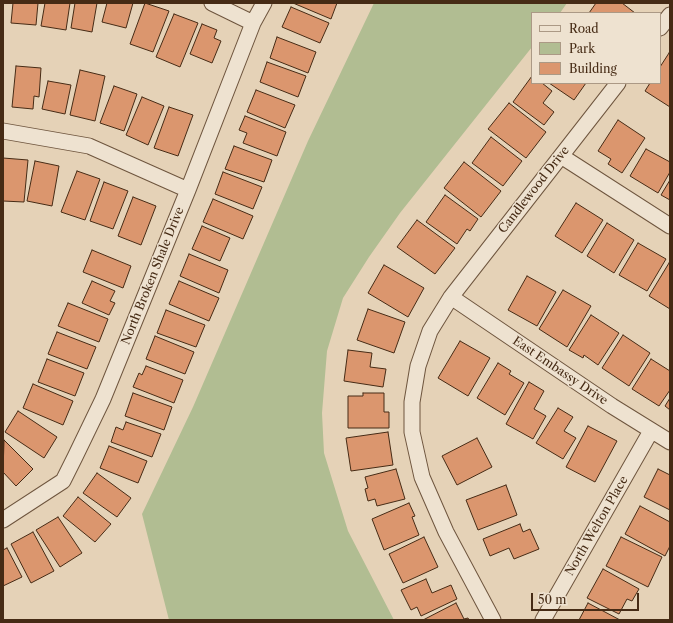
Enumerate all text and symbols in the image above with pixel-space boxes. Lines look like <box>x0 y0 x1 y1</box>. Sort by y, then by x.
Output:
legend <box>531 12 661 84</box>
text: Road <box>569 21 599 36</box>
text: Park <box>569 41 595 56</box>
text: Building <box>569 61 617 76</box>
street label: Candlewood Drive <box>496 144 572 236</box>
street label: North Broken Shale Drive <box>119 205 187 347</box>
street label: East Embassy Drive <box>510 334 610 408</box>
street label: North Welton Place <box>563 474 631 578</box>
scale bar <box>533 585 641 611</box>
text: 50 m <box>538 592 567 607</box>

